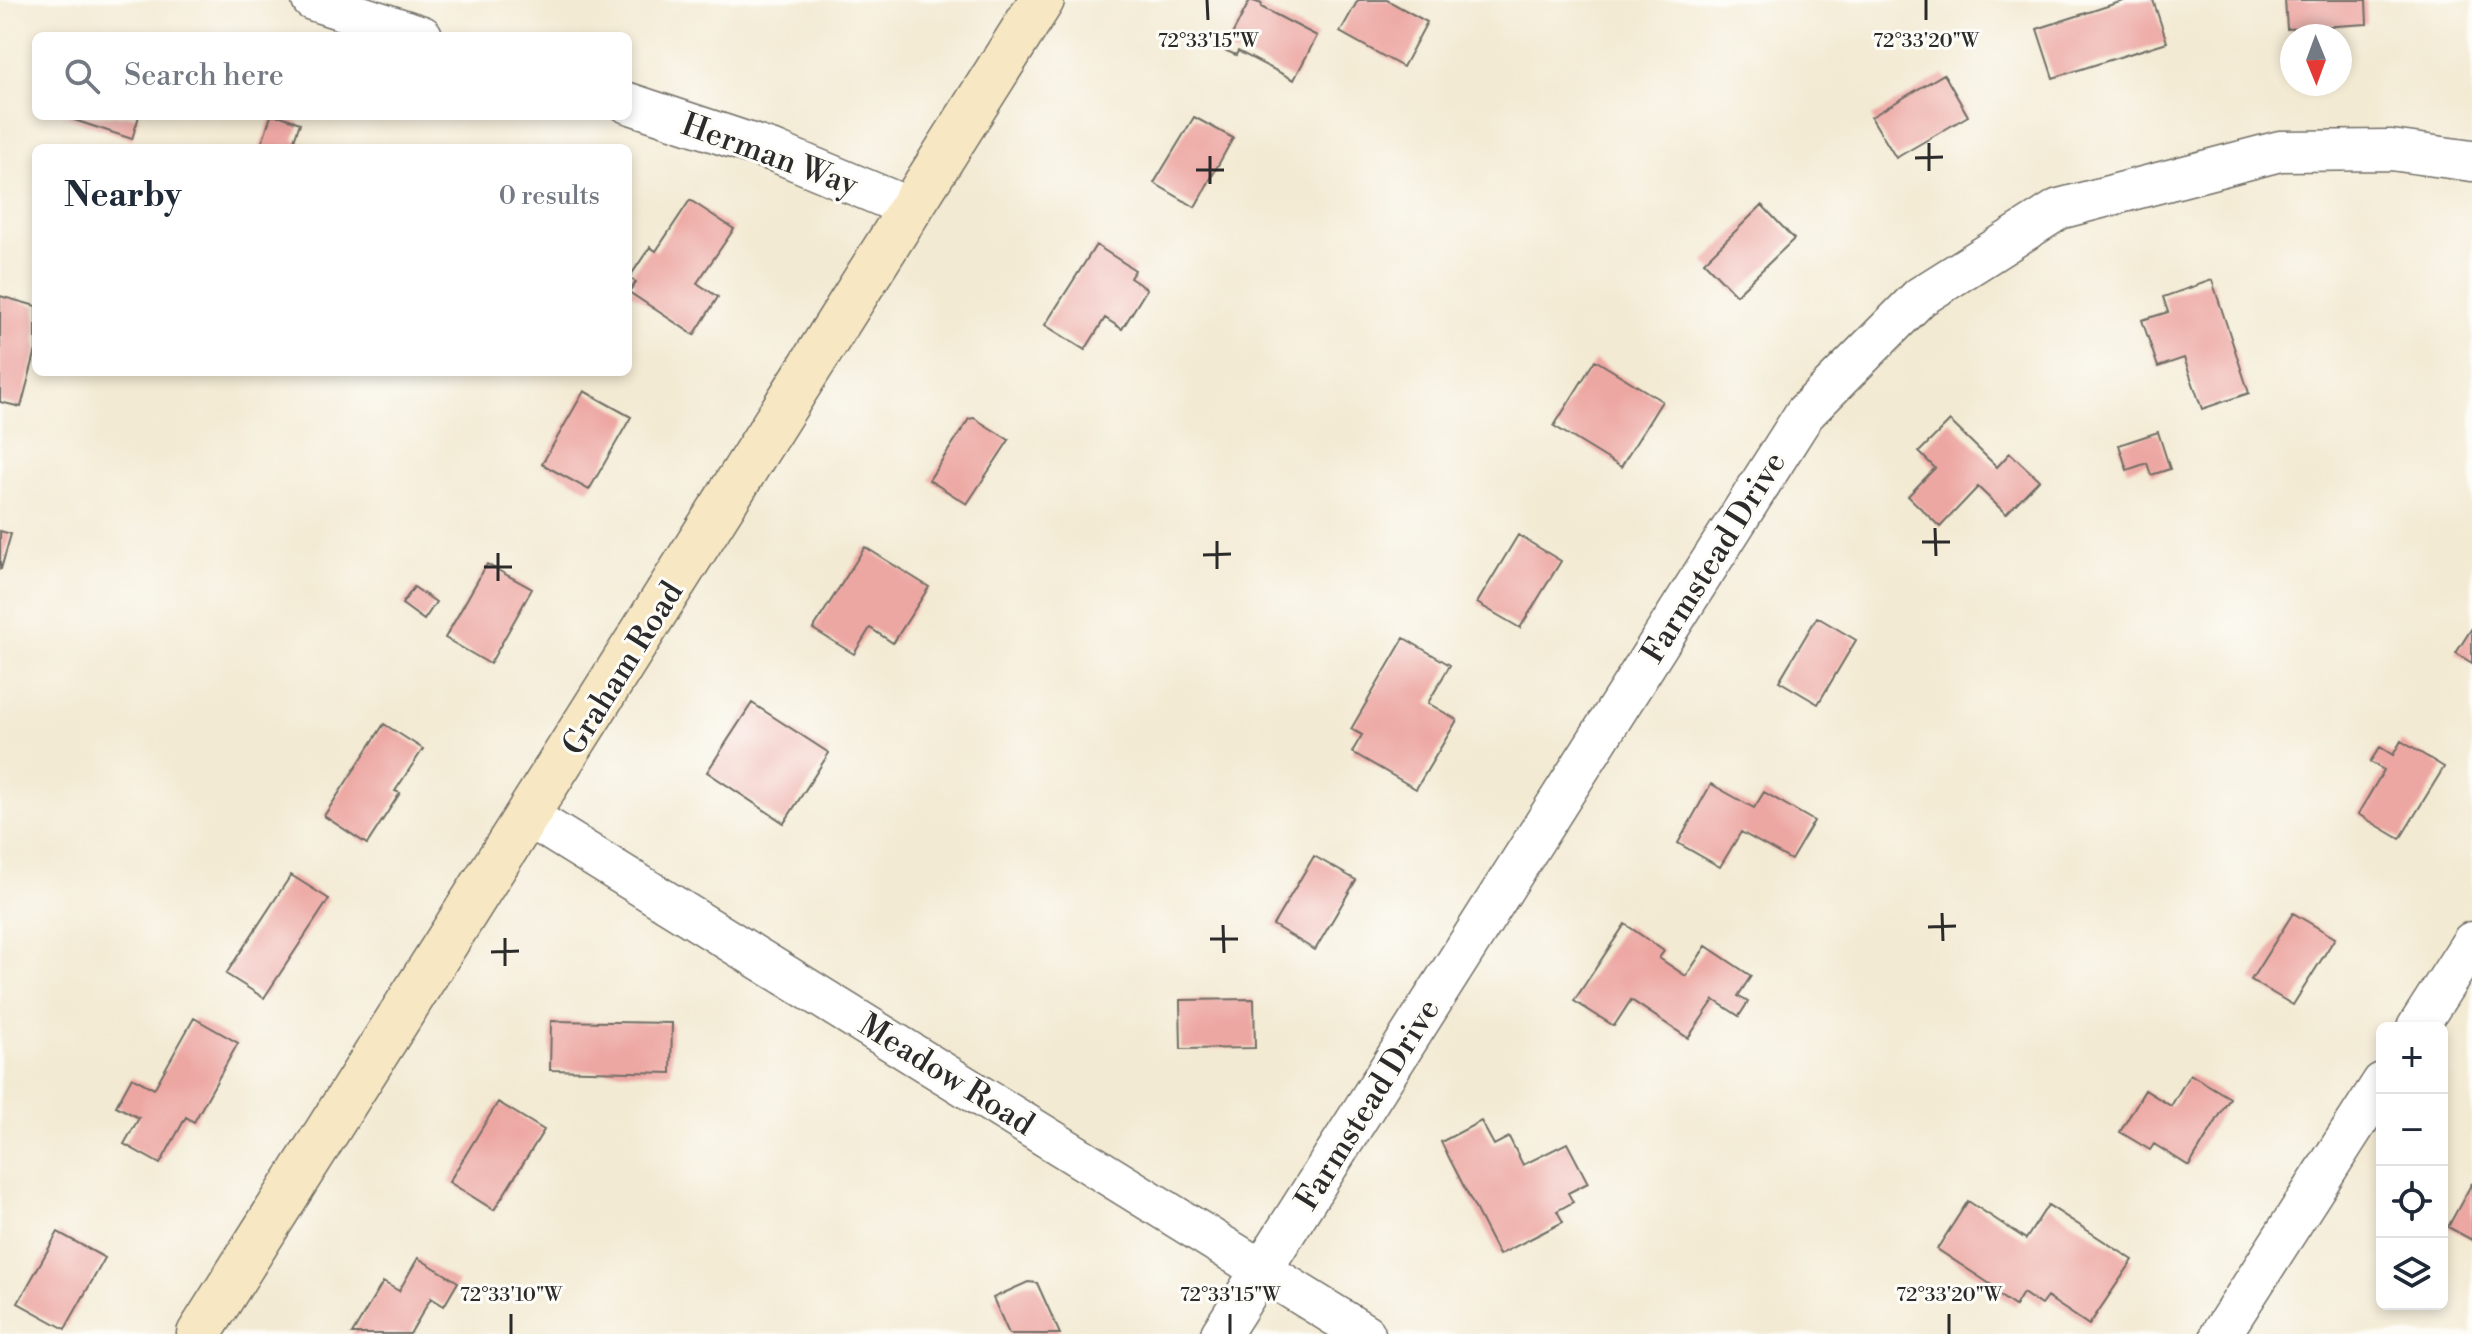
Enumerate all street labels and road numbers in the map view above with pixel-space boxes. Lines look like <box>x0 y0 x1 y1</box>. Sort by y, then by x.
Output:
street label: Herman Way <box>676 105 864 205</box>
street label: Farmstead Drive <box>1633 444 1795 671</box>
street label: Graham Road <box>554 574 692 763</box>
street label: Farmstead Drive <box>1287 991 1449 1218</box>
street label: Meadow Road <box>851 1005 1041 1145</box>

